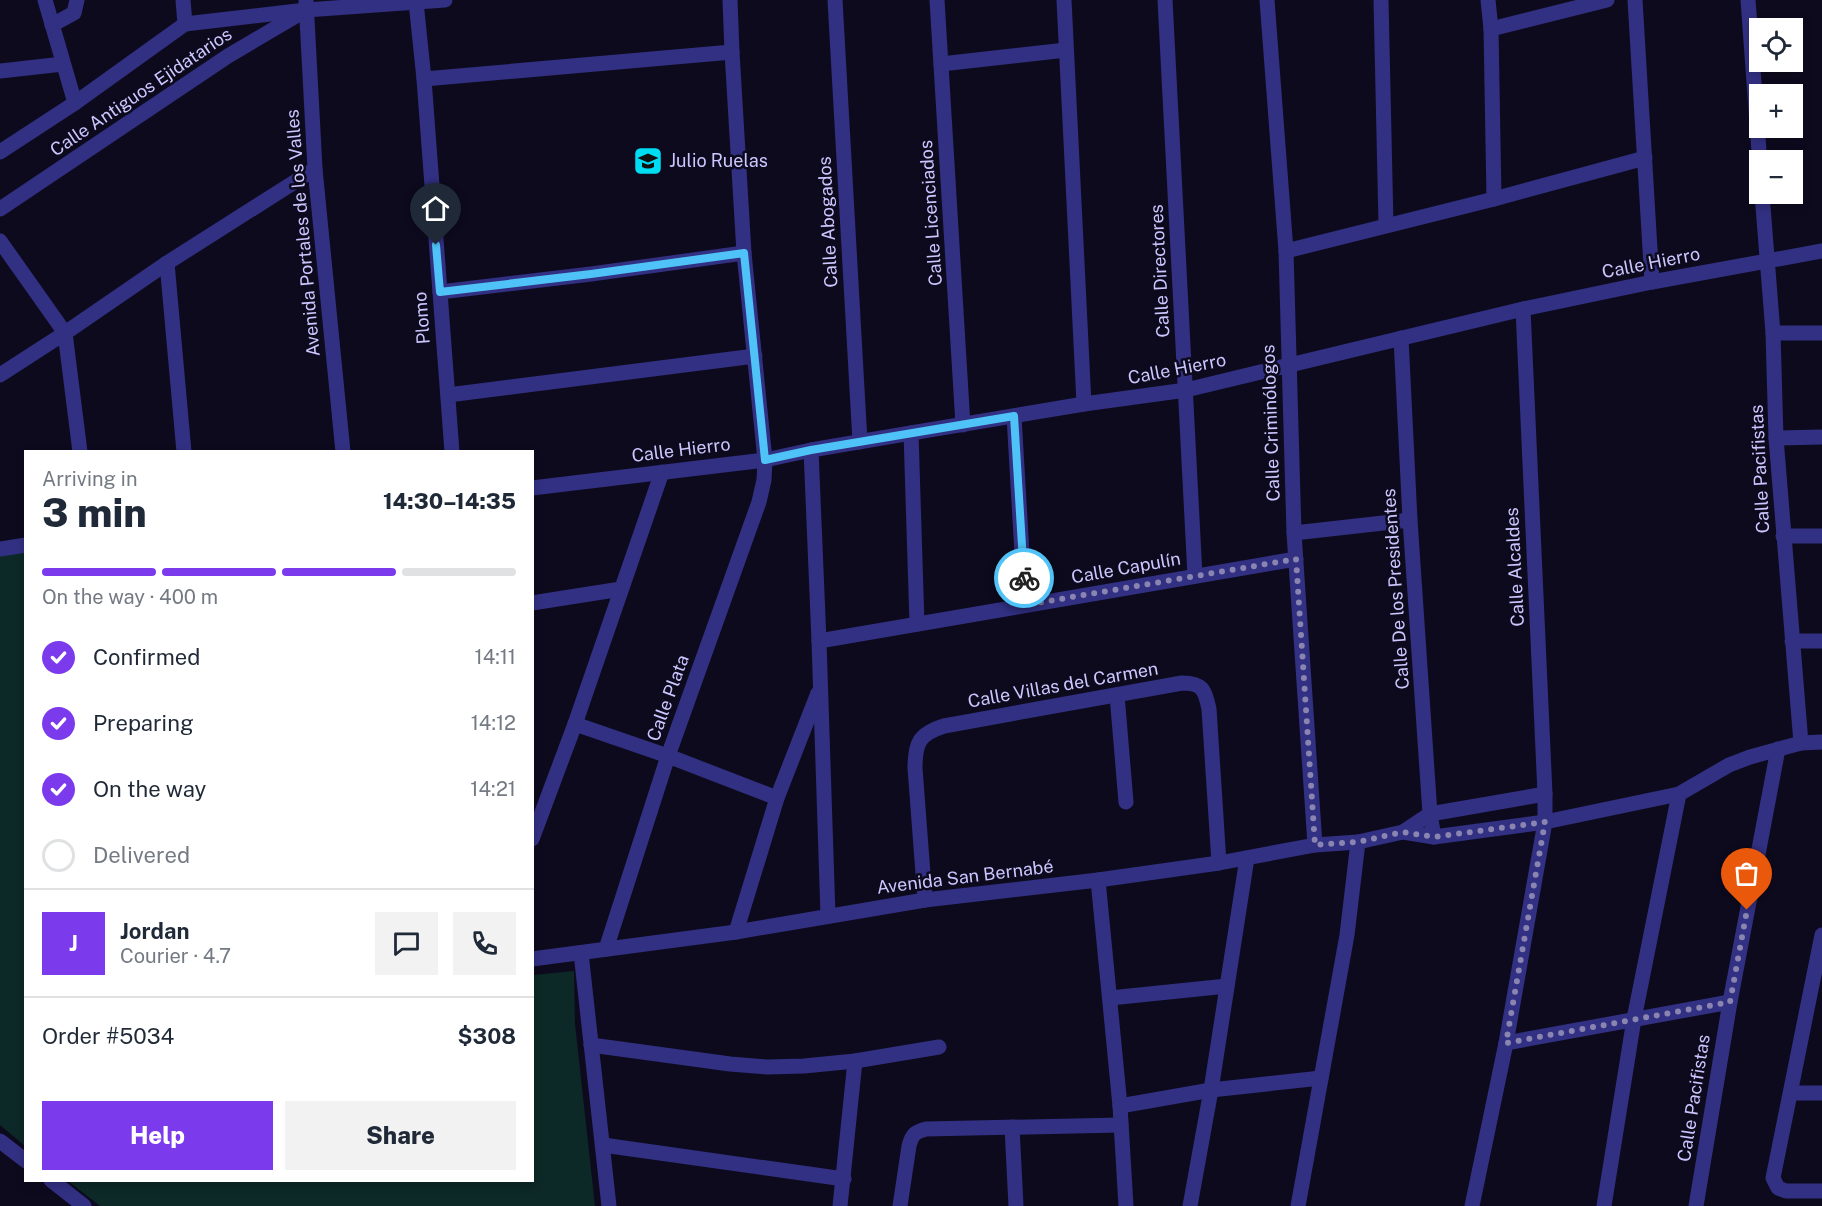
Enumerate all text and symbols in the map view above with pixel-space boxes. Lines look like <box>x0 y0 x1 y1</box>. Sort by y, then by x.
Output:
map controls <box>1749 18 1803 204</box>
button: locate <box>1749 18 1803 72</box>
street label: Calle Antiguos Ejidatarios <box>46 23 235 160</box>
button: + <box>1749 84 1803 138</box>
street label: Avenida Portales de los Valles <box>281 108 324 358</box>
street label: Calle Licenciados <box>915 139 946 287</box>
school or university icon: Julio Ruelas <box>632 145 664 177</box>
place label: Julio Ruelas <box>669 150 768 171</box>
button: − <box>1749 150 1803 204</box>
street label: Calle Abogados <box>814 156 841 288</box>
pin <box>410 183 461 245</box>
icon: home <box>419 192 452 225</box>
street label: Calle Directores <box>1146 204 1173 338</box>
street label: Calle Hierro <box>1600 243 1702 282</box>
street label: Plomo <box>409 291 434 345</box>
street label: Calle Criminólogos <box>1257 344 1284 502</box>
street label: Calle Hierro <box>1126 349 1228 388</box>
street label: Calle Pacifistas <box>1746 404 1773 534</box>
street label: Calle Hierro <box>630 433 732 466</box>
text: Arriving in <box>42 467 137 491</box>
text: 14:30–14:35 <box>383 488 516 514</box>
street label: Calle De los Presidentes <box>1378 488 1413 690</box>
text: 3 min <box>42 490 147 536</box>
street label: Calle Alcaldes <box>1501 507 1528 627</box>
courier <box>994 548 1054 608</box>
street label: Calle Capulín <box>1070 548 1182 587</box>
icon: bike <box>1008 562 1041 595</box>
text: On the way · 400 m <box>42 585 218 609</box>
icon: check <box>42 641 75 674</box>
text: Confirmed <box>93 644 200 670</box>
text: 14:11 <box>475 645 516 669</box>
street label: Calle Plata <box>642 652 693 744</box>
street label: Calle Villas del Carmen <box>966 657 1160 712</box>
icon: check <box>42 707 75 740</box>
text: Preparing <box>93 710 194 736</box>
text: 14:12 <box>471 711 516 735</box>
icon: check <box>42 773 75 806</box>
text: On the way <box>93 776 206 802</box>
text: 14:21 <box>470 777 516 801</box>
text: Delivered <box>93 842 190 868</box>
pin <box>1721 848 1772 910</box>
street label: Avenida San Bernabé <box>875 855 1055 898</box>
icon: bag <box>1730 857 1763 890</box>
button: chat <box>375 912 438 975</box>
button: phone <box>453 912 516 975</box>
text: Jordan <box>120 918 189 944</box>
text: J <box>69 930 78 956</box>
text: Courier · 4.7 <box>120 944 231 968</box>
text: Order #5034 <box>42 1023 174 1049</box>
text: $308 <box>458 1023 516 1049</box>
street label: Calle Pacifistas <box>1673 1033 1714 1163</box>
button: Help <box>42 1101 273 1170</box>
button: Share <box>285 1101 516 1170</box>

